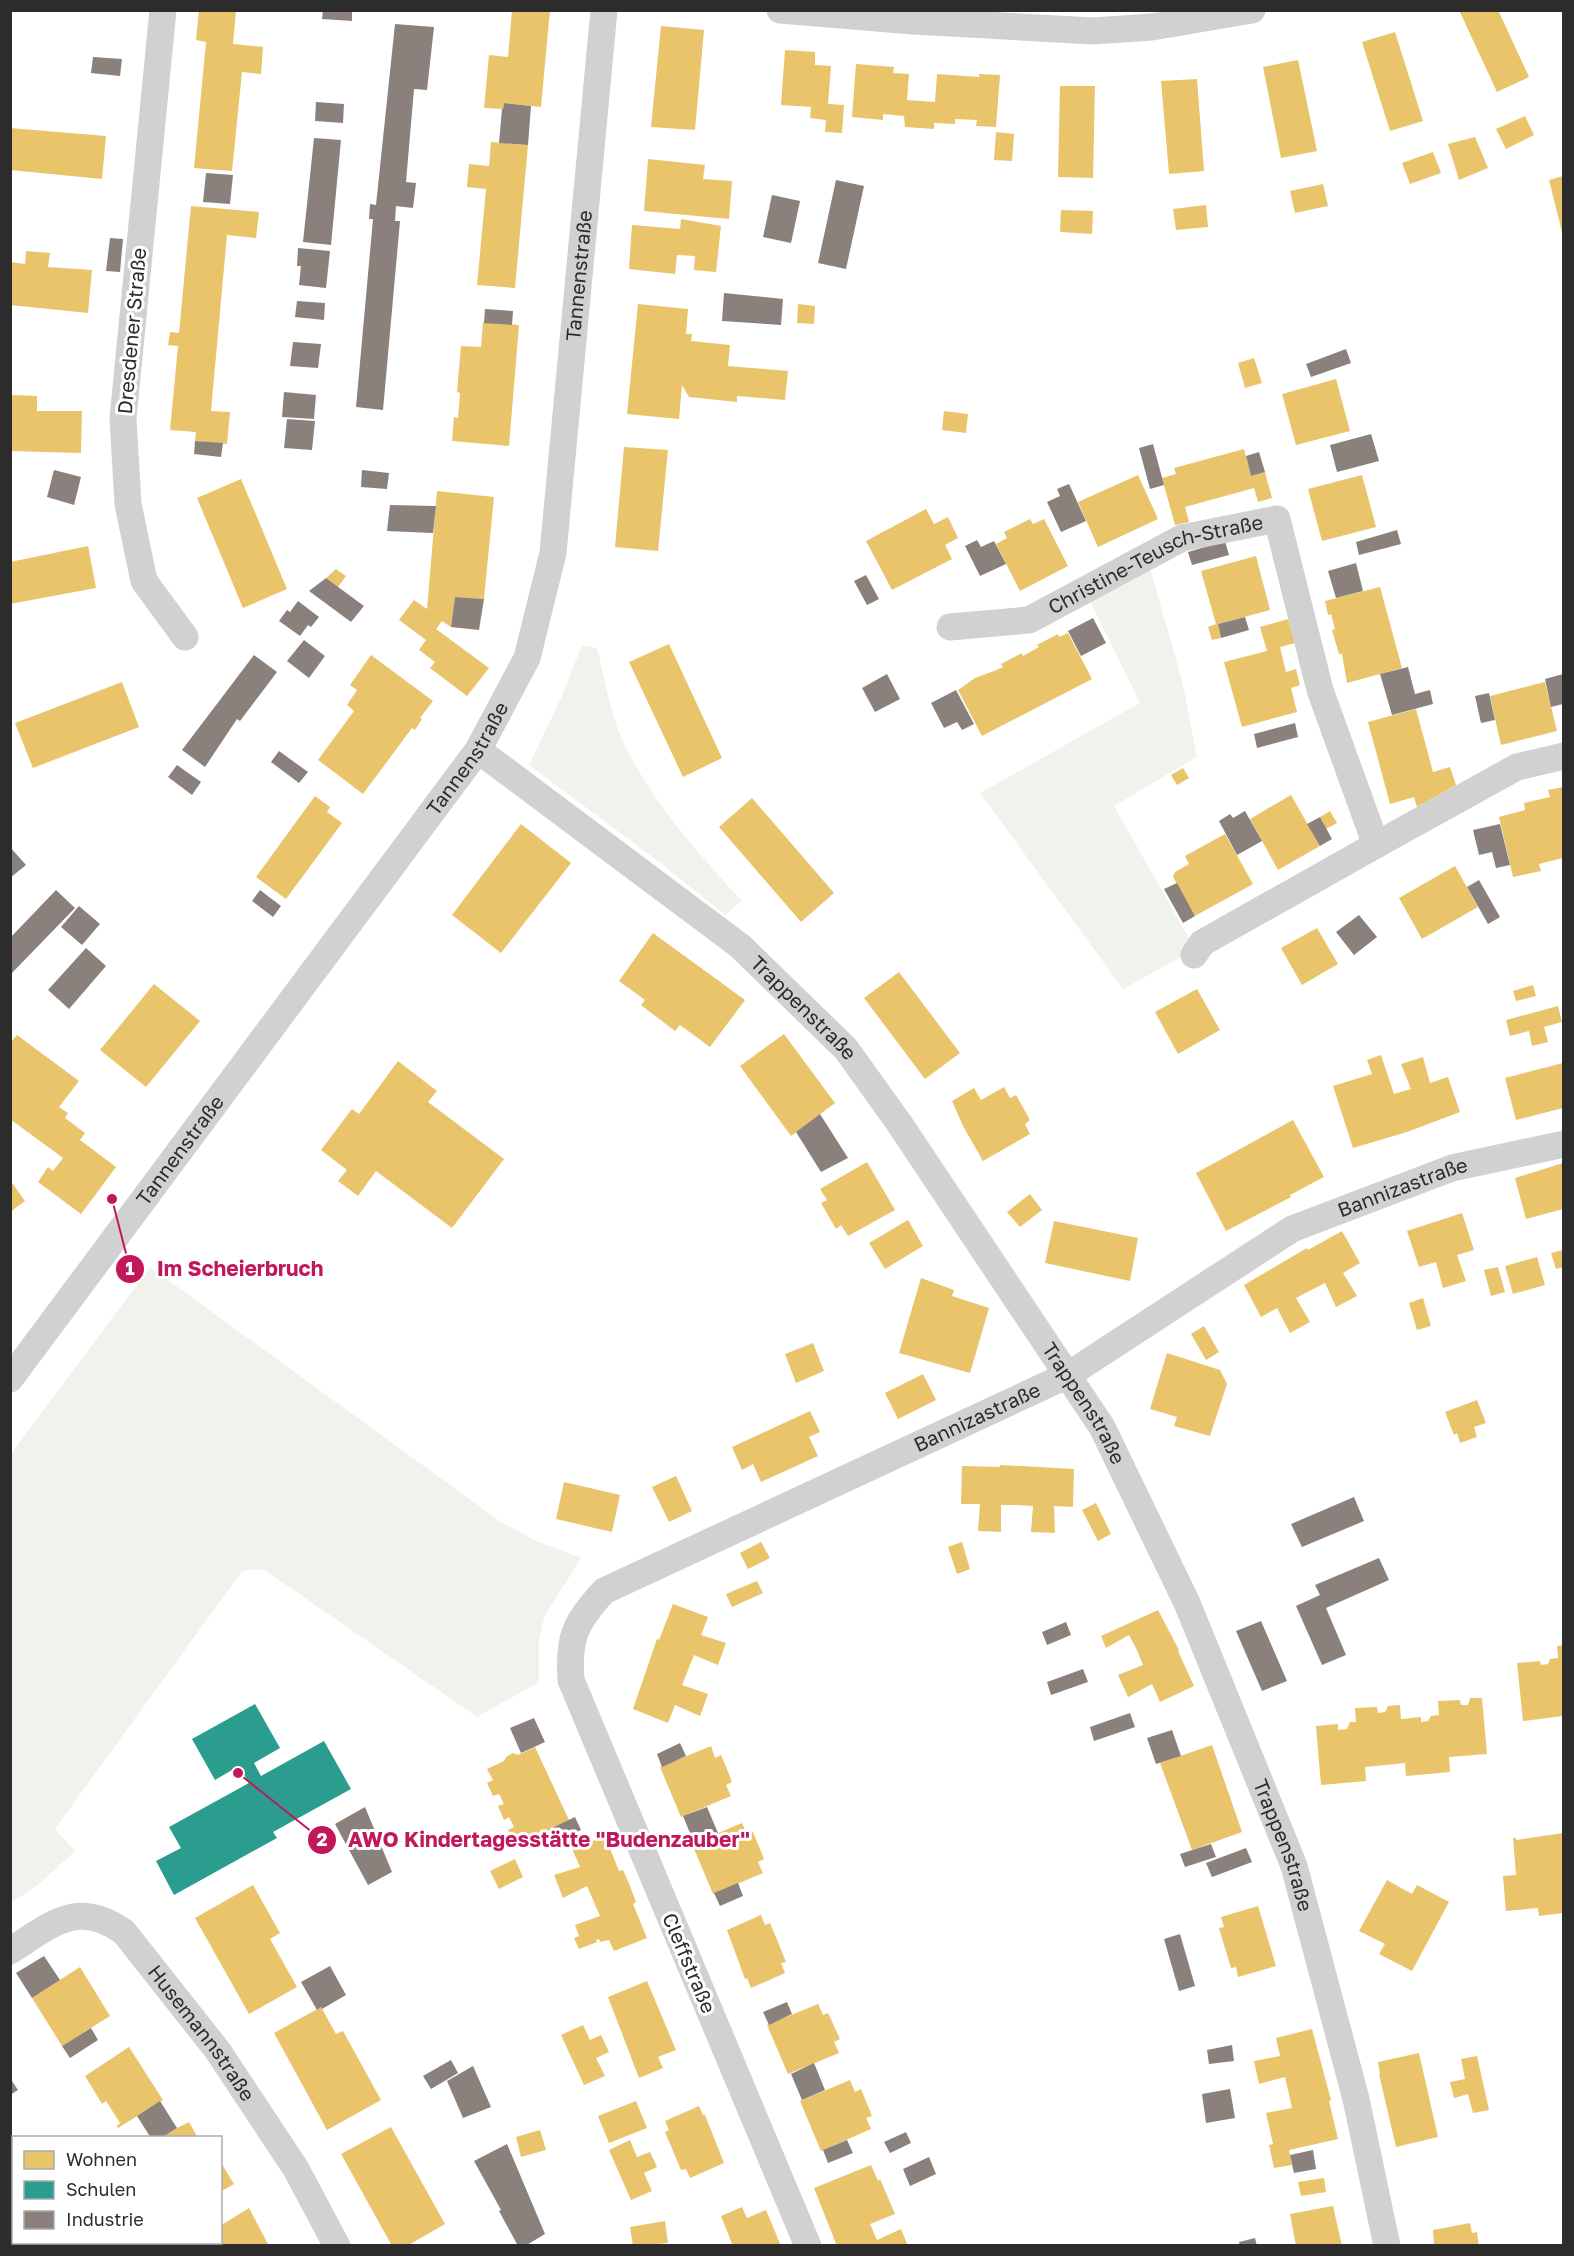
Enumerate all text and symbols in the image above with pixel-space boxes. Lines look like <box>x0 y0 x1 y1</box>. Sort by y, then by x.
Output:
street label: Tannenstraße <box>560 209 596 342</box>
street label: Dresdener Straße <box>112 247 150 415</box>
street label: Christine-Teusch-Straße <box>1044 509 1265 619</box>
street label: Tannenstraße <box>421 697 512 820</box>
street label: Trappenstraße <box>746 950 863 1064</box>
street label: Tannenstraße <box>131 1090 228 1210</box>
street label: Bannizastraße <box>1334 1152 1470 1222</box>
callout: Im Scheierbruch <box>115 1249 336 1288</box>
text: Im Scheierbruch <box>157 1255 323 1281</box>
text: 1 <box>125 1257 135 1279</box>
street label: Trappenstraße <box>1038 1337 1131 1468</box>
street label: Bannizastraße <box>909 1377 1044 1456</box>
street label: Trappenstraße <box>1249 1776 1319 1914</box>
callout: AWO Kindertagesstätte "Budenzauber" <box>307 1821 762 1860</box>
text: AWO Kindertagesstätte "Budenzauber" <box>348 1826 750 1852</box>
text: 2 <box>317 1828 328 1850</box>
street label: Cleffstraße <box>658 1909 722 2016</box>
street label: Husemannstraße <box>144 1960 261 2105</box>
legend <box>12 2136 222 2244</box>
text: Wohnen <box>66 2148 137 2170</box>
text: Schulen <box>66 2178 136 2200</box>
text: Industrie <box>66 2208 144 2230</box>

